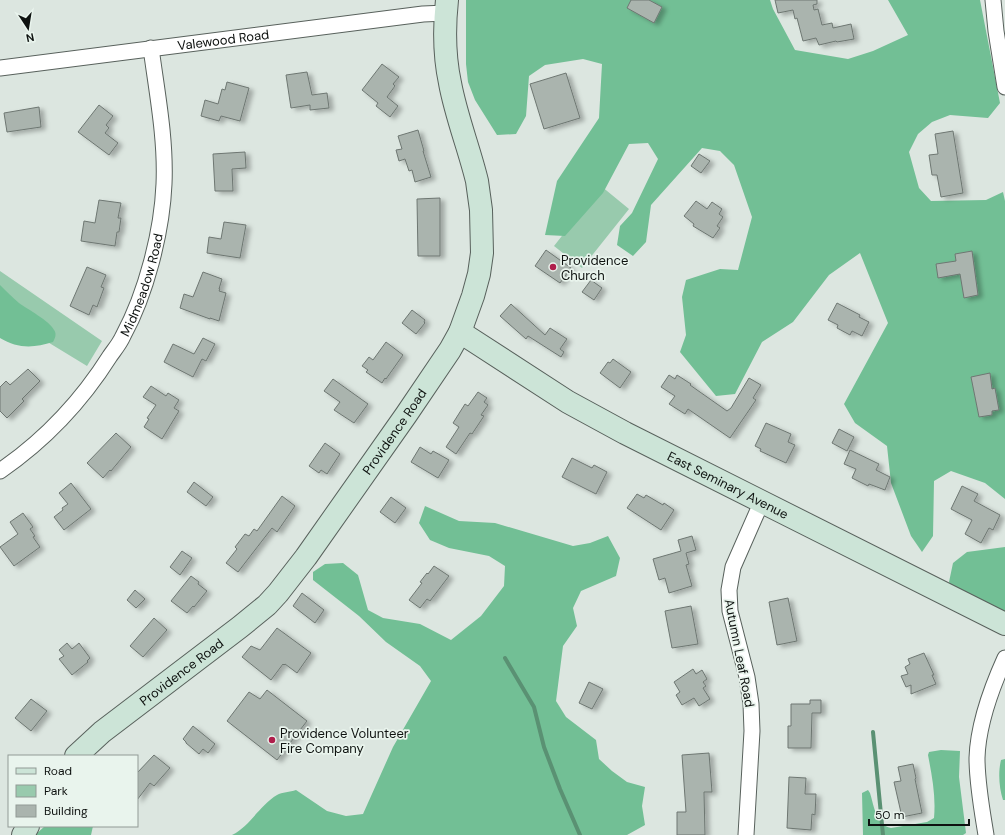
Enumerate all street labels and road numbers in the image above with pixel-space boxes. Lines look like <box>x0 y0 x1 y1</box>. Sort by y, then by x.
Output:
street label: Valewood Road <box>176 26 270 54</box>
street label: Midmeadow Road <box>116 232 167 339</box>
street label: Providence Road <box>359 385 430 478</box>
street label: East Seminary Avenue <box>665 448 791 523</box>
street label: Autumn Leaf Road <box>721 597 758 709</box>
street label: Providence Road <box>136 635 227 709</box>

